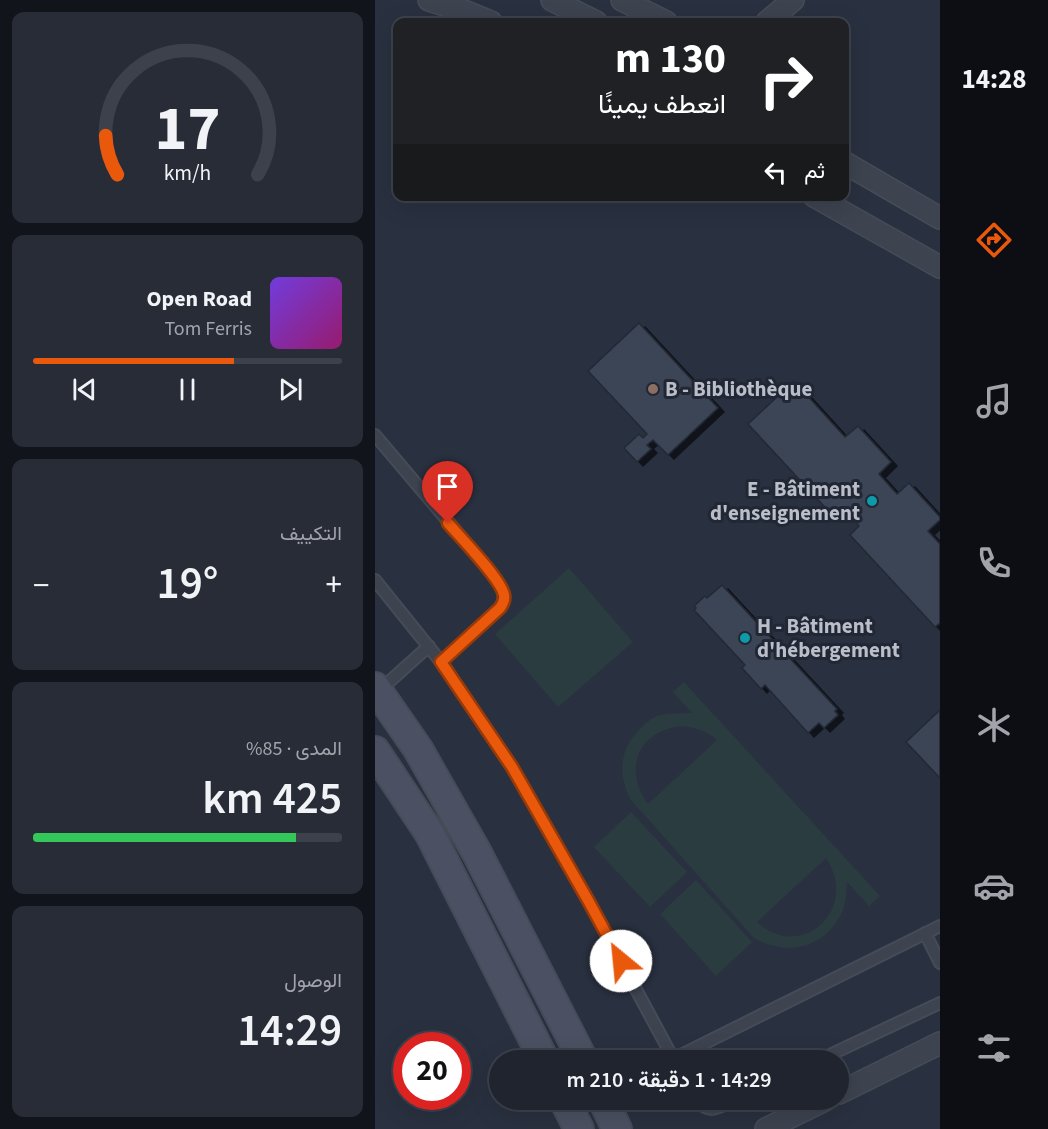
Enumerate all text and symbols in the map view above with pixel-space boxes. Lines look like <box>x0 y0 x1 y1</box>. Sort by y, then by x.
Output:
text: 130 m <box>615 29 726 89</box>
icon: right <box>747 42 825 120</box>
text: 14:28 <box>961 60 1027 99</box>
text: 17 <box>155 85 220 174</box>
text: انعطف يمينًا <box>598 85 726 124</box>
text: ثم <box>804 155 825 187</box>
icon: left <box>759 156 792 189</box>
text: km/h <box>164 158 211 189</box>
icon: directions <box>973 219 1015 261</box>
text: Open Road <box>147 283 252 315</box>
text: Tom Ferris <box>164 315 252 343</box>
icon: previous <box>68 373 101 406</box>
icon: pause <box>171 373 204 406</box>
icon: next <box>274 373 307 406</box>
place label: B - Bibliothèque <box>665 374 812 404</box>
icon: music <box>973 380 1015 422</box>
marker: B - Bibliothèque <box>646 382 660 396</box>
pin <box>422 461 473 523</box>
icon: arrive <box>431 470 464 503</box>
place label: E - Bâtiment d'enseignement <box>710 474 860 528</box>
marker: E - Bâtiment d'enseignement <box>865 494 879 508</box>
text: التكييف <box>280 520 342 548</box>
icon: phone <box>973 542 1015 584</box>
text: 19° <box>157 552 218 616</box>
text: − <box>33 562 49 609</box>
text: + <box>326 562 342 609</box>
place label: H - Bâtiment d'hébergement <box>757 611 900 665</box>
marker: H - Bâtiment d'hébergement <box>738 631 752 645</box>
icon: climate <box>973 704 1015 746</box>
text: المدى · 85% <box>246 735 342 763</box>
text: 425 km <box>202 767 342 831</box>
icon: car <box>973 865 1015 907</box>
position arrow <box>589 929 653 993</box>
text: الوصول <box>284 967 342 995</box>
text: 14:29 <box>237 999 342 1063</box>
icon: filters <box>973 1027 1015 1069</box>
speed limit sign: 20 <box>393 1032 471 1110</box>
text: 14:29 · 1 دقيقة · 210 m <box>566 1064 772 1096</box>

